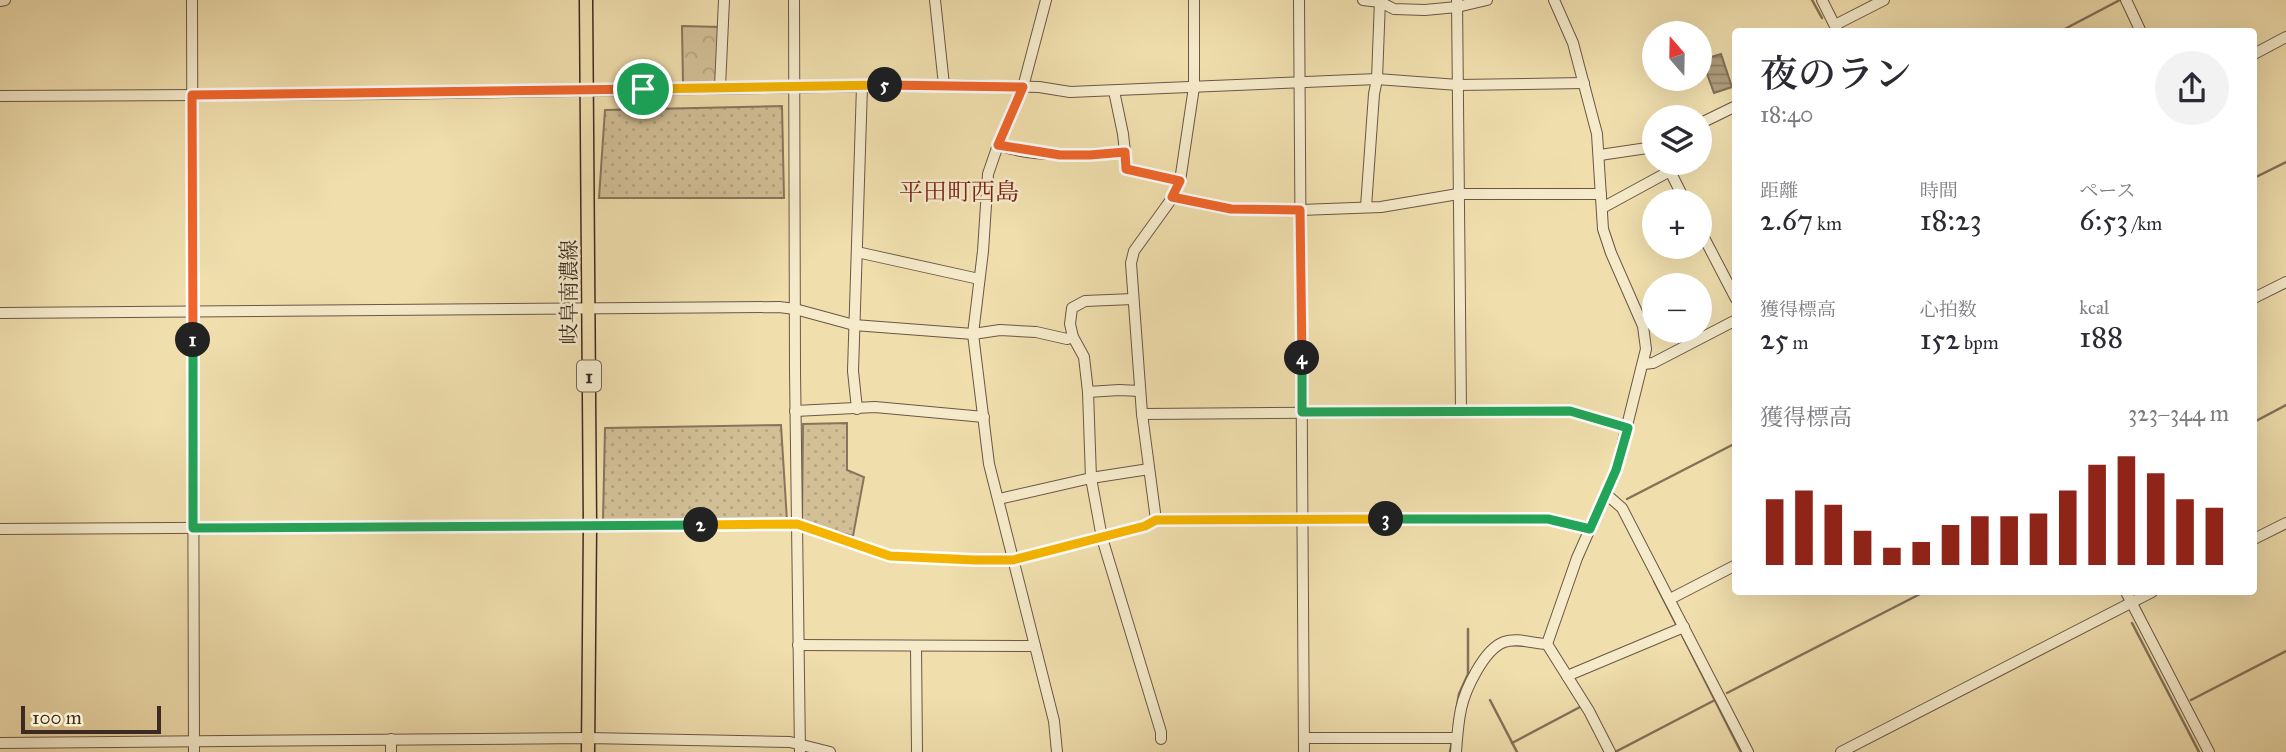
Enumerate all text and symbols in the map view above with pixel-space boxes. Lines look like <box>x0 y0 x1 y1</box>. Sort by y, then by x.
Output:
north arrow <box>1642 21 1712 91</box>
map controls <box>1642 21 1712 343</box>
text: 夜のラン <box>1760 51 1912 97</box>
button: share <box>2155 51 2229 125</box>
pin <box>613 59 673 119</box>
pin: 5 <box>868 68 903 102</box>
icon: arrive <box>624 70 662 108</box>
text: 5 <box>880 73 889 96</box>
text: 18:40 <box>1760 100 1813 128</box>
button: layers <box>1642 105 1712 175</box>
district label: 平田町西島 <box>899 177 1019 207</box>
text: 距離 <box>1760 179 1798 202</box>
text: 時間 <box>1920 179 1958 202</box>
text: ペース <box>2079 179 2135 202</box>
button: + <box>1642 189 1712 259</box>
text: 2.67 <box>1760 202 1813 238</box>
text: 18:23 <box>1920 202 1982 238</box>
text: 6:53 <box>2079 202 2128 238</box>
text: km <box>1813 212 1842 235</box>
text: /km <box>2128 212 2162 235</box>
street label: 岐阜南濃線 <box>556 240 582 345</box>
button: − <box>1642 273 1712 343</box>
text: kcal <box>2079 296 2109 319</box>
text: 獲得標高 <box>1760 298 1836 321</box>
text: 心拍数 <box>1920 298 1977 321</box>
text: 188 <box>2079 319 2123 355</box>
text: 25 <box>1760 321 1789 357</box>
text: 152 <box>1920 321 1960 357</box>
pin: 1 <box>176 322 210 358</box>
text: 1 <box>189 328 196 351</box>
text: m <box>1789 331 1809 354</box>
text: bpm <box>1960 331 1999 354</box>
pin: 4 <box>1284 340 1320 376</box>
text: 4 <box>1296 346 1307 369</box>
road number: 1 <box>577 360 601 392</box>
text: 323–344 m <box>2128 399 2229 427</box>
text: 獲得標高 <box>1760 403 1852 431</box>
pin: 3 <box>1368 502 1404 536</box>
text: 3 <box>1382 507 1389 530</box>
pin: 2 <box>684 508 718 542</box>
text: 2 <box>696 513 705 536</box>
scale bar <box>21 703 161 735</box>
text: 100 m <box>32 706 82 729</box>

